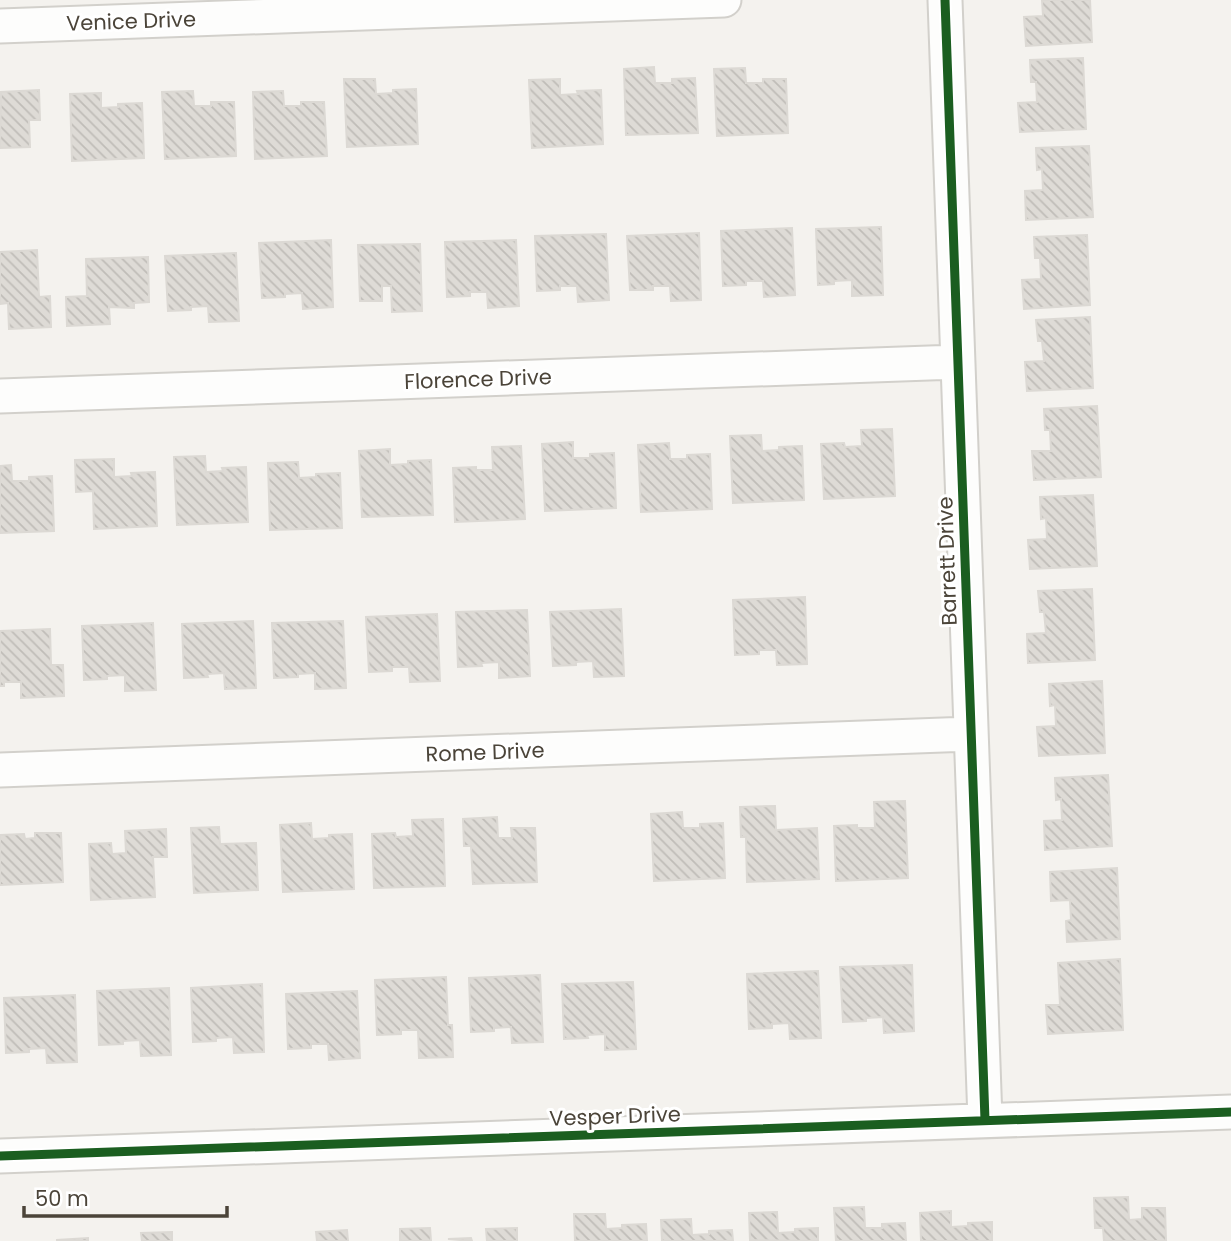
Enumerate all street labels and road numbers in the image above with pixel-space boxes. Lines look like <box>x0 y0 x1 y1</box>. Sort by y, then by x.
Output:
street label: Venice Drive <box>66 4 196 38</box>
street label: Florence Drive <box>404 362 552 396</box>
street label: Barrett Drive <box>930 496 964 626</box>
street label: Rome Drive <box>425 735 545 769</box>
street label: Vesper Drive <box>549 1099 681 1133</box>

